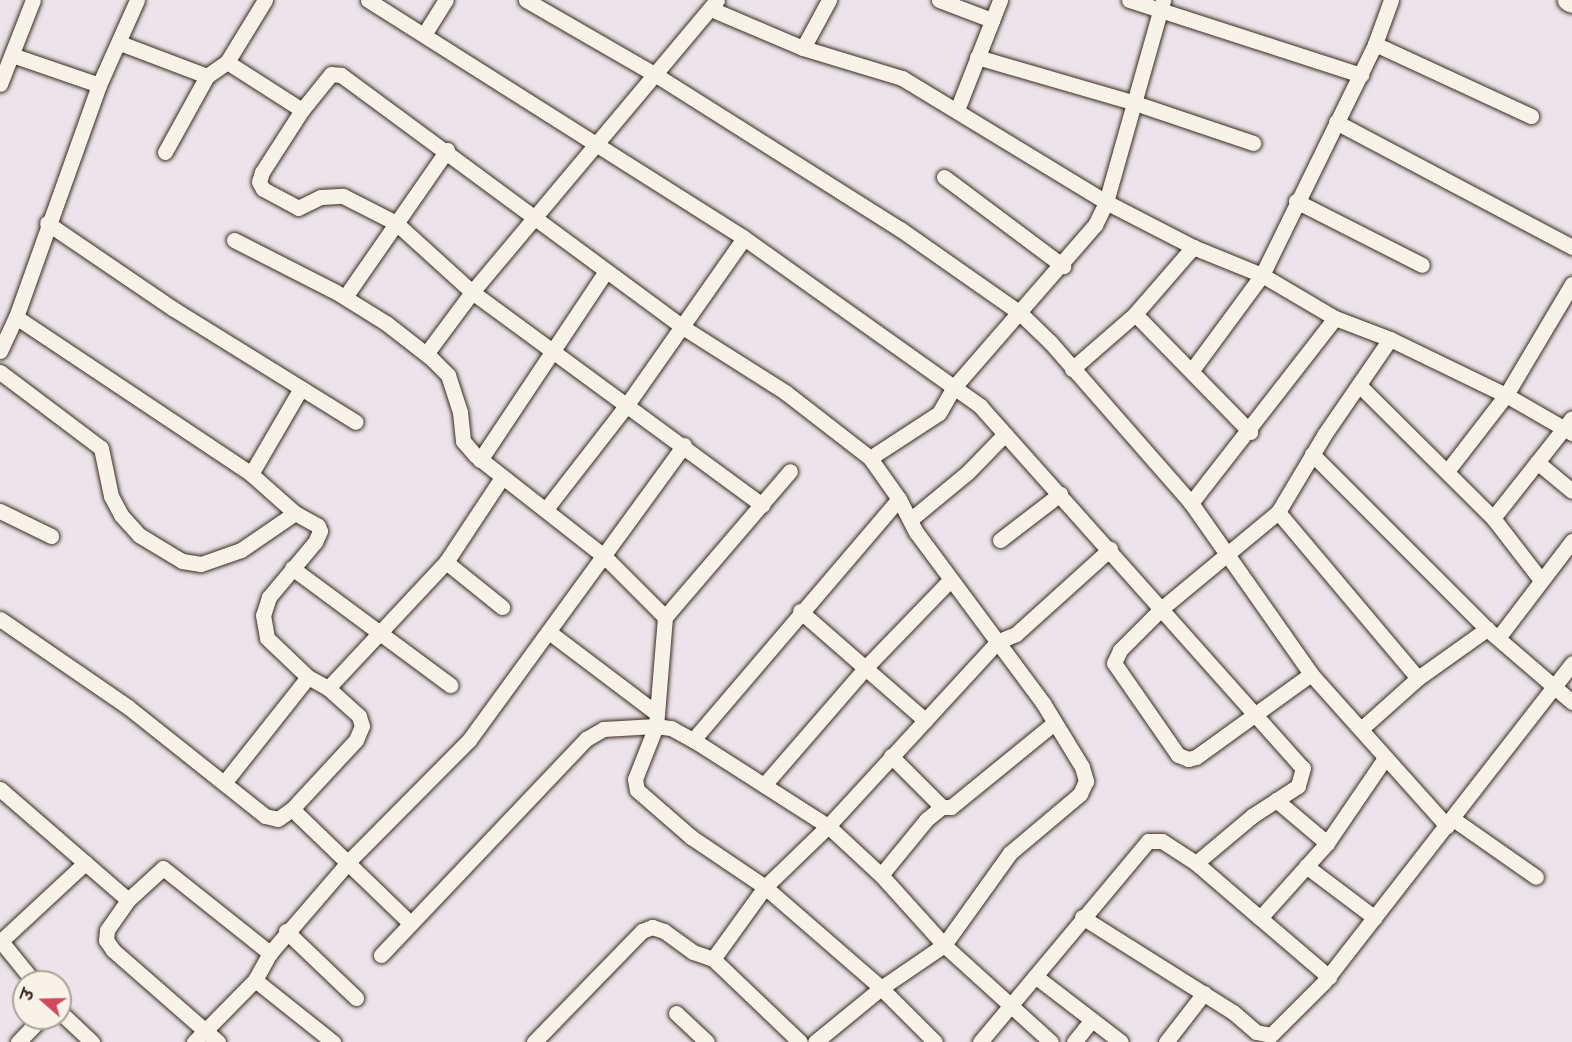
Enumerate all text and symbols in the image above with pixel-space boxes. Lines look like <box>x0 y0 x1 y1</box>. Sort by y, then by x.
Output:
north arrow <box>12 970 72 1030</box>
text: उ <box>16 986 38 1003</box>

